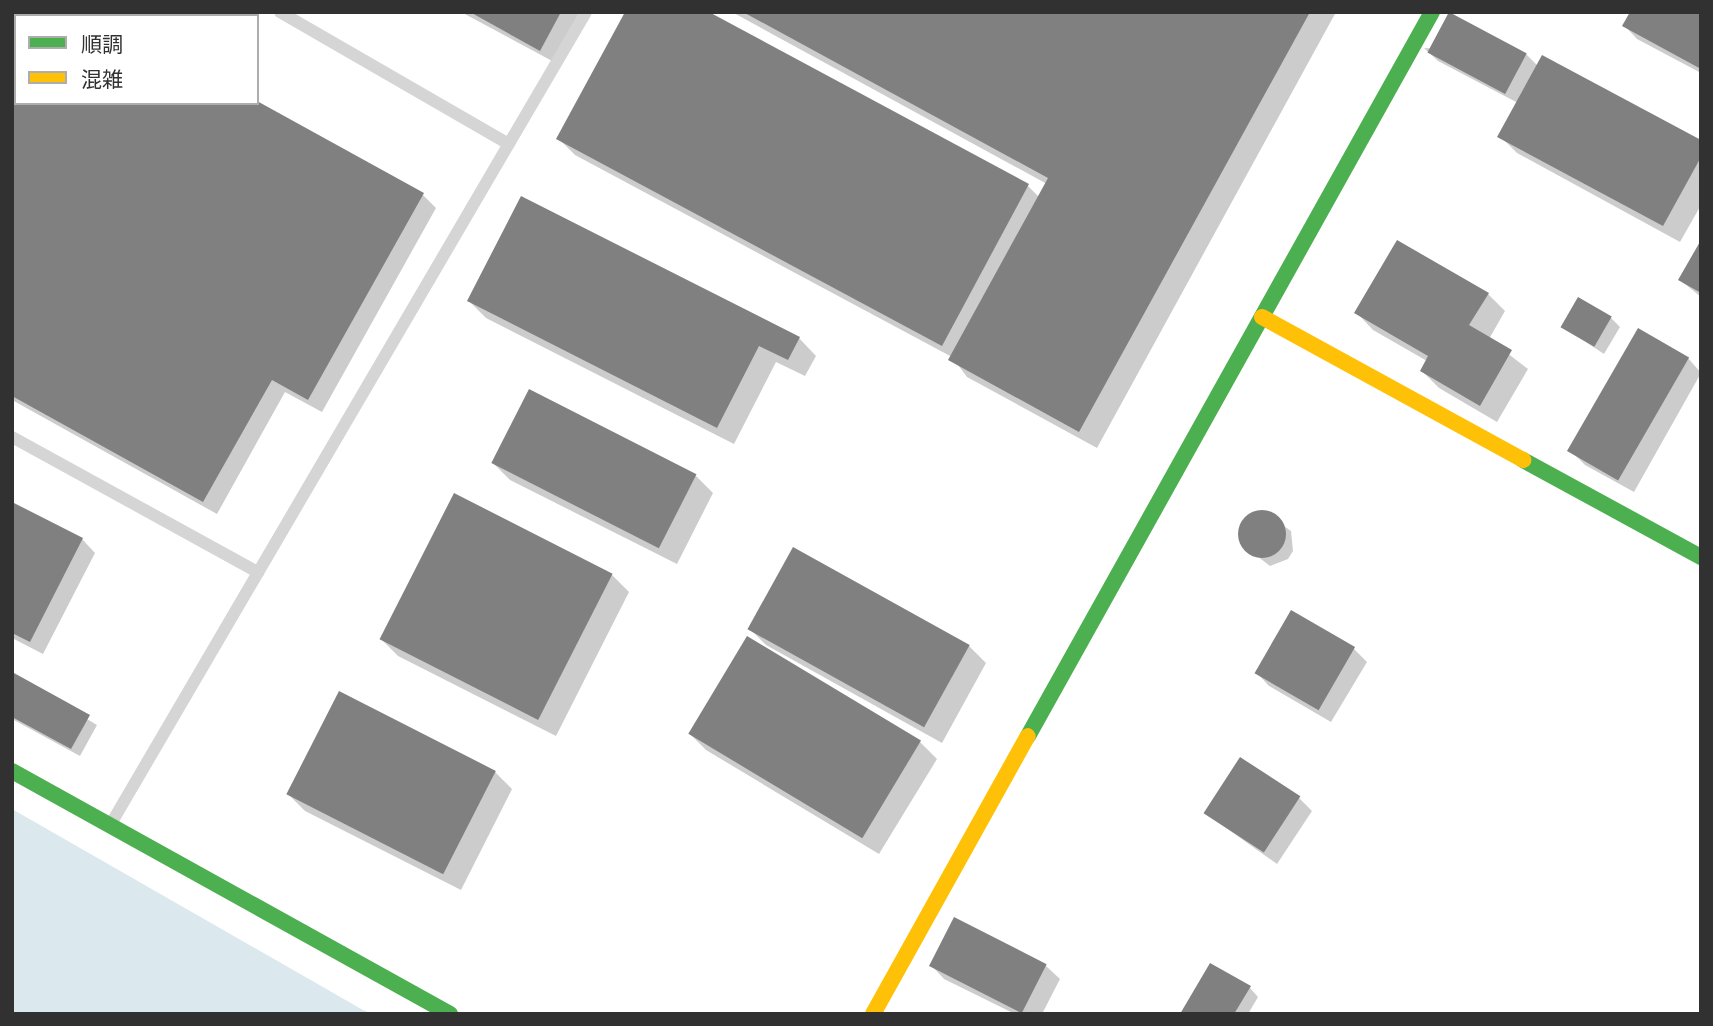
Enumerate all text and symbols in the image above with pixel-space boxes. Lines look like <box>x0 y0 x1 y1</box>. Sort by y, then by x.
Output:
legend <box>14 14 259 105</box>
text: 順調 <box>81 33 123 57</box>
text: 混雑 <box>81 68 123 92</box>

